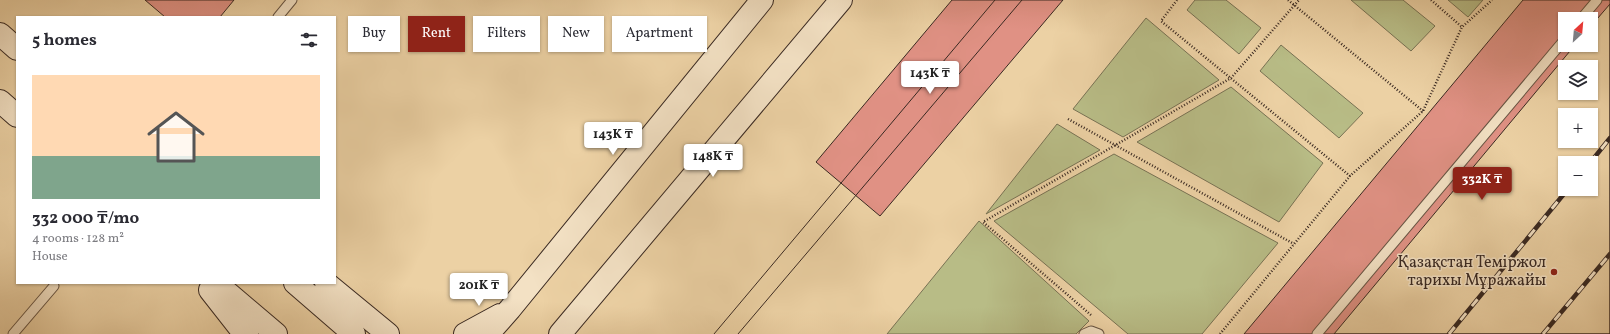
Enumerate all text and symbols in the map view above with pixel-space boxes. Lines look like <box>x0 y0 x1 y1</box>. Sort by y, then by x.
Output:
north arrow <box>1558 12 1598 52</box>
map controls <box>1558 12 1598 196</box>
chip: Buy <box>348 16 400 52</box>
chip: Rent <box>408 16 465 52</box>
chip: Filters <box>473 16 540 52</box>
chip: New <box>548 16 604 52</box>
chip: Apartment <box>612 16 707 52</box>
text: 5 homes <box>32 29 97 52</box>
icon: filters <box>298 29 320 51</box>
button: layers <box>1558 60 1598 100</box>
pin: 143K ₸ <box>897 61 963 95</box>
text: 143K ₸ <box>910 65 950 83</box>
icon: home <box>140 101 212 173</box>
button: + <box>1558 108 1598 148</box>
pin: 143K ₸ <box>580 122 646 156</box>
text: 143K ₸ <box>593 126 633 144</box>
pin: 148K ₸ <box>680 144 746 178</box>
text: 148K ₸ <box>693 148 733 166</box>
button: − <box>1558 156 1598 196</box>
pin: 332K ₸ <box>1449 167 1515 201</box>
text: 332K ₸ <box>1462 171 1502 189</box>
text: 332 000 ₸/mo <box>32 207 139 230</box>
text: 4 rooms · 128 m² <box>32 230 124 248</box>
text: House <box>32 248 68 266</box>
place label: Қазақстан Теміржол тарихы Мұражайы <box>1398 252 1546 292</box>
marker: Қазақстан Теміржол тарихы Мұражайы <box>1549 267 1559 277</box>
pin: 201K ₸ <box>446 273 512 307</box>
text: 201K ₸ <box>459 277 499 295</box>

